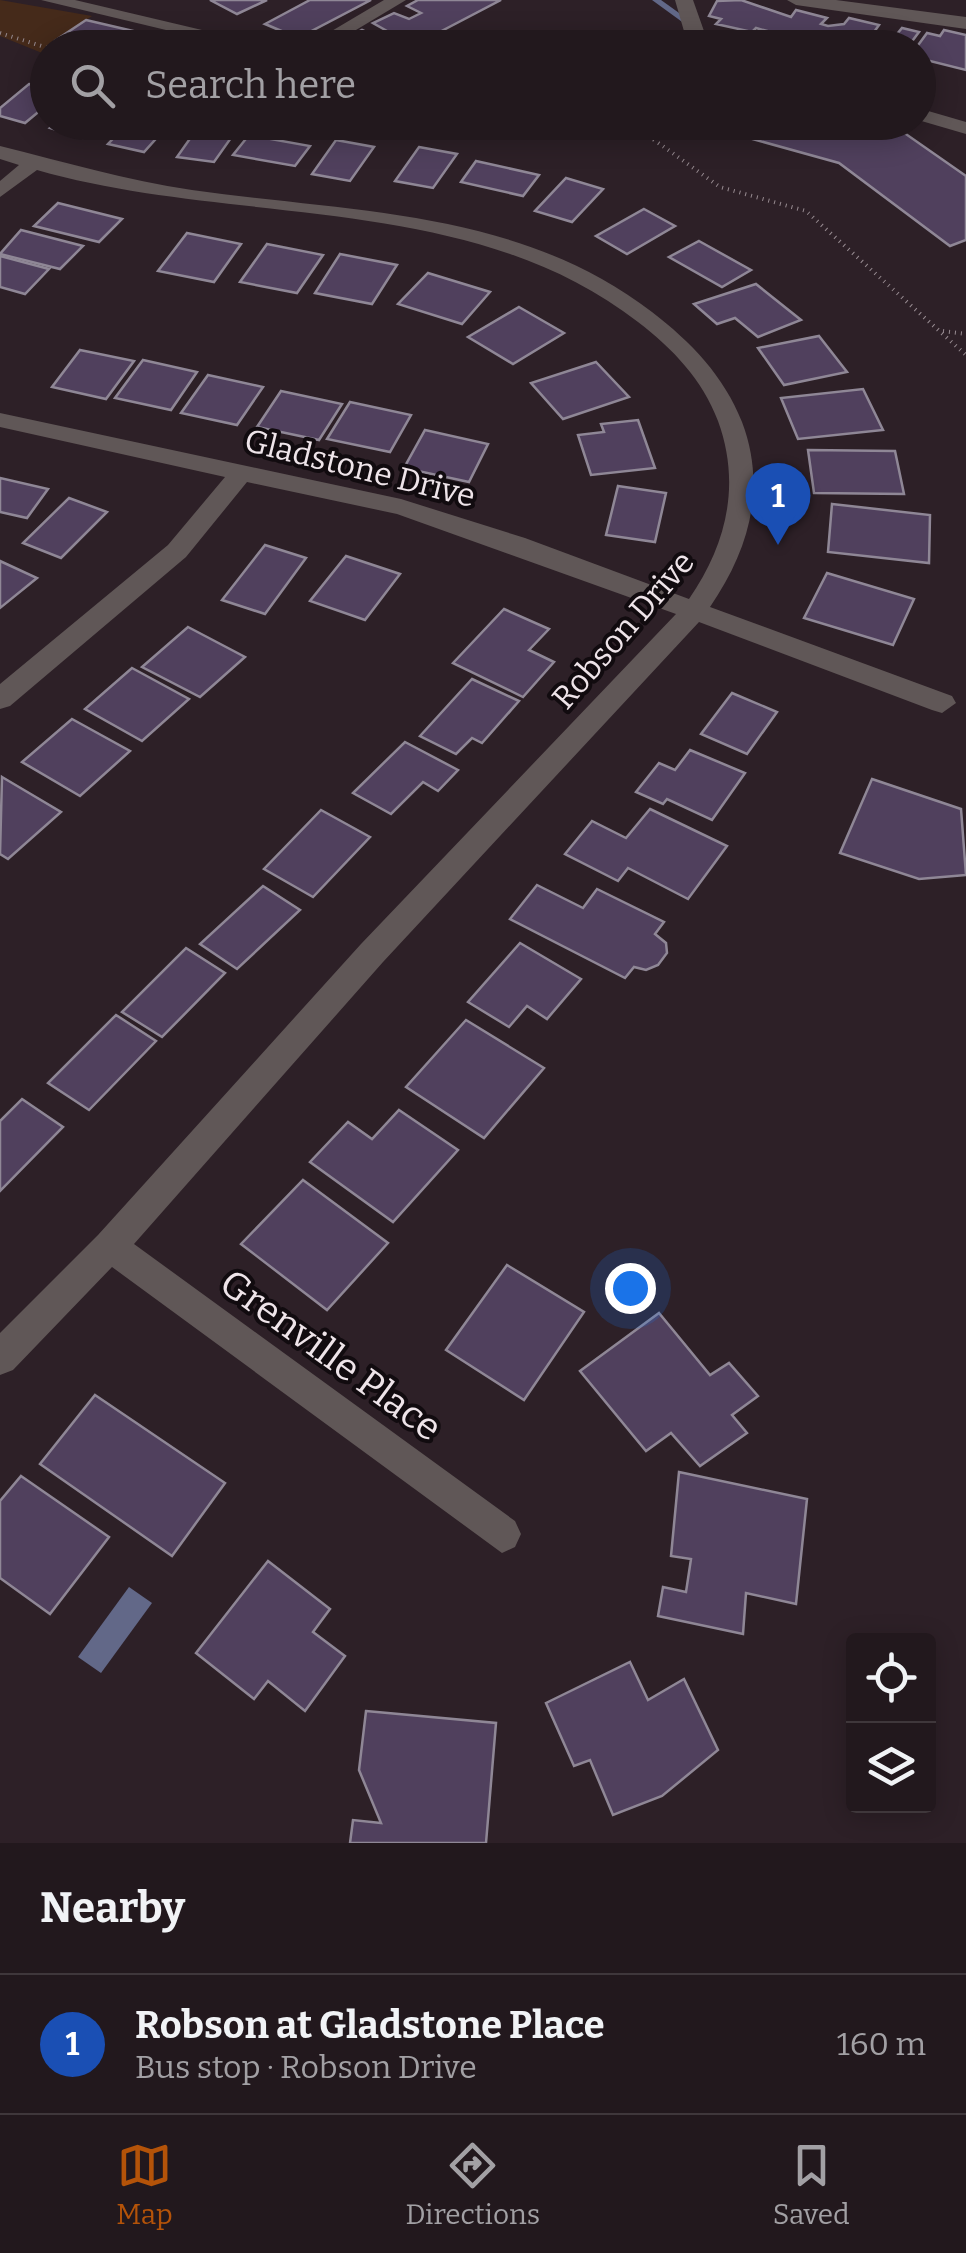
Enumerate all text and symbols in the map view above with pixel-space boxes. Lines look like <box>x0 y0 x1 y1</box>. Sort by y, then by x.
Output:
search box <box>30 30 936 140</box>
icon: search <box>65 58 120 113</box>
text: Search here <box>145 62 356 108</box>
street label: Gladstone Drive <box>241 421 479 515</box>
pin: 1 <box>746 462 810 545</box>
street label: Robson Drive <box>544 543 702 717</box>
street label: Grenville Place <box>211 1259 451 1451</box>
your location <box>605 1263 656 1314</box>
map controls <box>846 1633 936 1813</box>
button: locate <box>846 1633 936 1723</box>
button: layers <box>846 1723 936 1813</box>
text: Nearby <box>40 1883 185 1933</box>
text: Robson at Gladstone Place <box>135 2002 605 2048</box>
text: 1 <box>66 2025 79 2063</box>
text: 160 m <box>837 2025 926 2063</box>
text: Bus stop · Robson Drive <box>135 2048 477 2086</box>
tab: Map <box>116 2138 173 2231</box>
tab: Directions <box>405 2138 540 2231</box>
tab: Saved <box>773 2138 850 2231</box>

